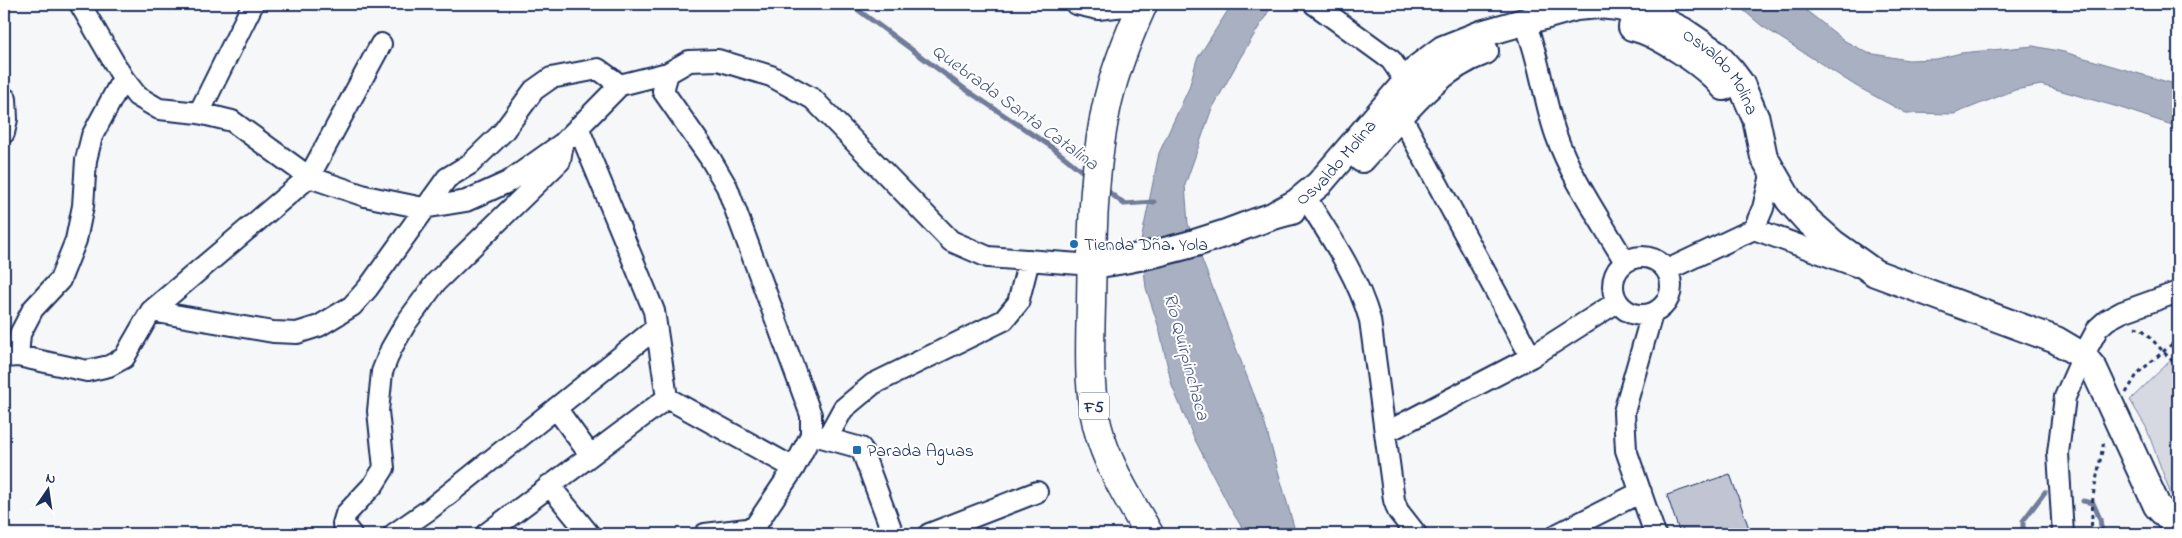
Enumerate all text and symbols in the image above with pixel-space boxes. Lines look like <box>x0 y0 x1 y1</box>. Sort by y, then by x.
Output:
street label: Osvaldo Molina <box>1676 23 1764 119</box>
water label: Quebrada Santa Catalina <box>926 38 1104 178</box>
street label: Osvaldo Molina <box>1291 114 1384 213</box>
place label: Tienda Dña. Yola <box>1084 233 1208 259</box>
marker: Tienda Dña. Yola <box>1068 238 1080 250</box>
water label: Río Quirpinchaca <box>1156 290 1216 424</box>
road number: F5 <box>1079 392 1109 420</box>
place label: Parada Aguas <box>867 439 974 466</box>
marker: Parada Aguas <box>851 444 863 456</box>
north arrow <box>22 466 72 516</box>
text: N <box>44 468 58 490</box>

